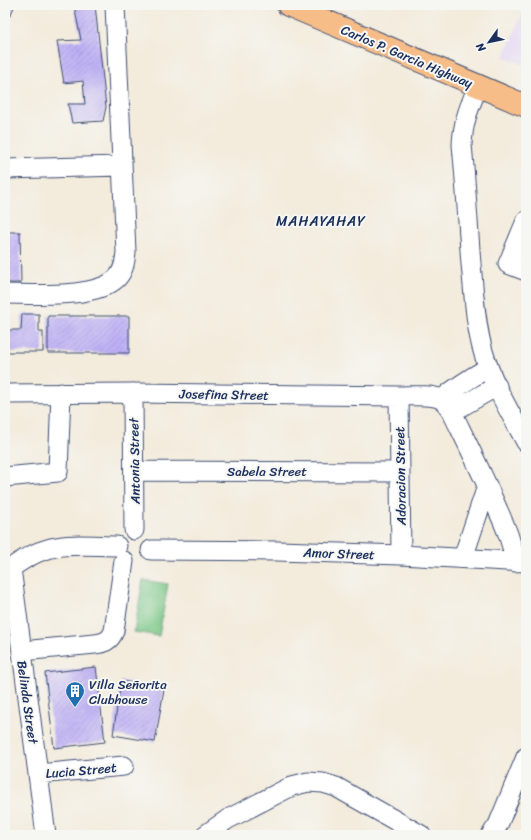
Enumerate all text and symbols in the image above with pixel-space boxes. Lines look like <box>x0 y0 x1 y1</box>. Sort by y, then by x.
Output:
street label: Carlos P. Garcia Highway <box>337 18 477 95</box>
north arrow <box>469 22 509 62</box>
text: N <box>471 38 492 56</box>
district label: MAHAYAHAY <box>276 209 366 234</box>
street label: Josefina Street <box>178 382 269 407</box>
street label: Antonia Street <box>122 417 147 505</box>
street label: Adoracion Street <box>388 426 413 527</box>
street label: Sabela Street <box>227 460 307 483</box>
street label: Amor Street <box>302 541 375 566</box>
street label: Belinda Street <box>10 659 45 746</box>
place label: Villa Señorita Clubhouse <box>89 673 167 711</box>
building icon: Villa Señorita Clubhouse <box>64 680 86 708</box>
street label: Lucia Street <box>45 756 118 785</box>

